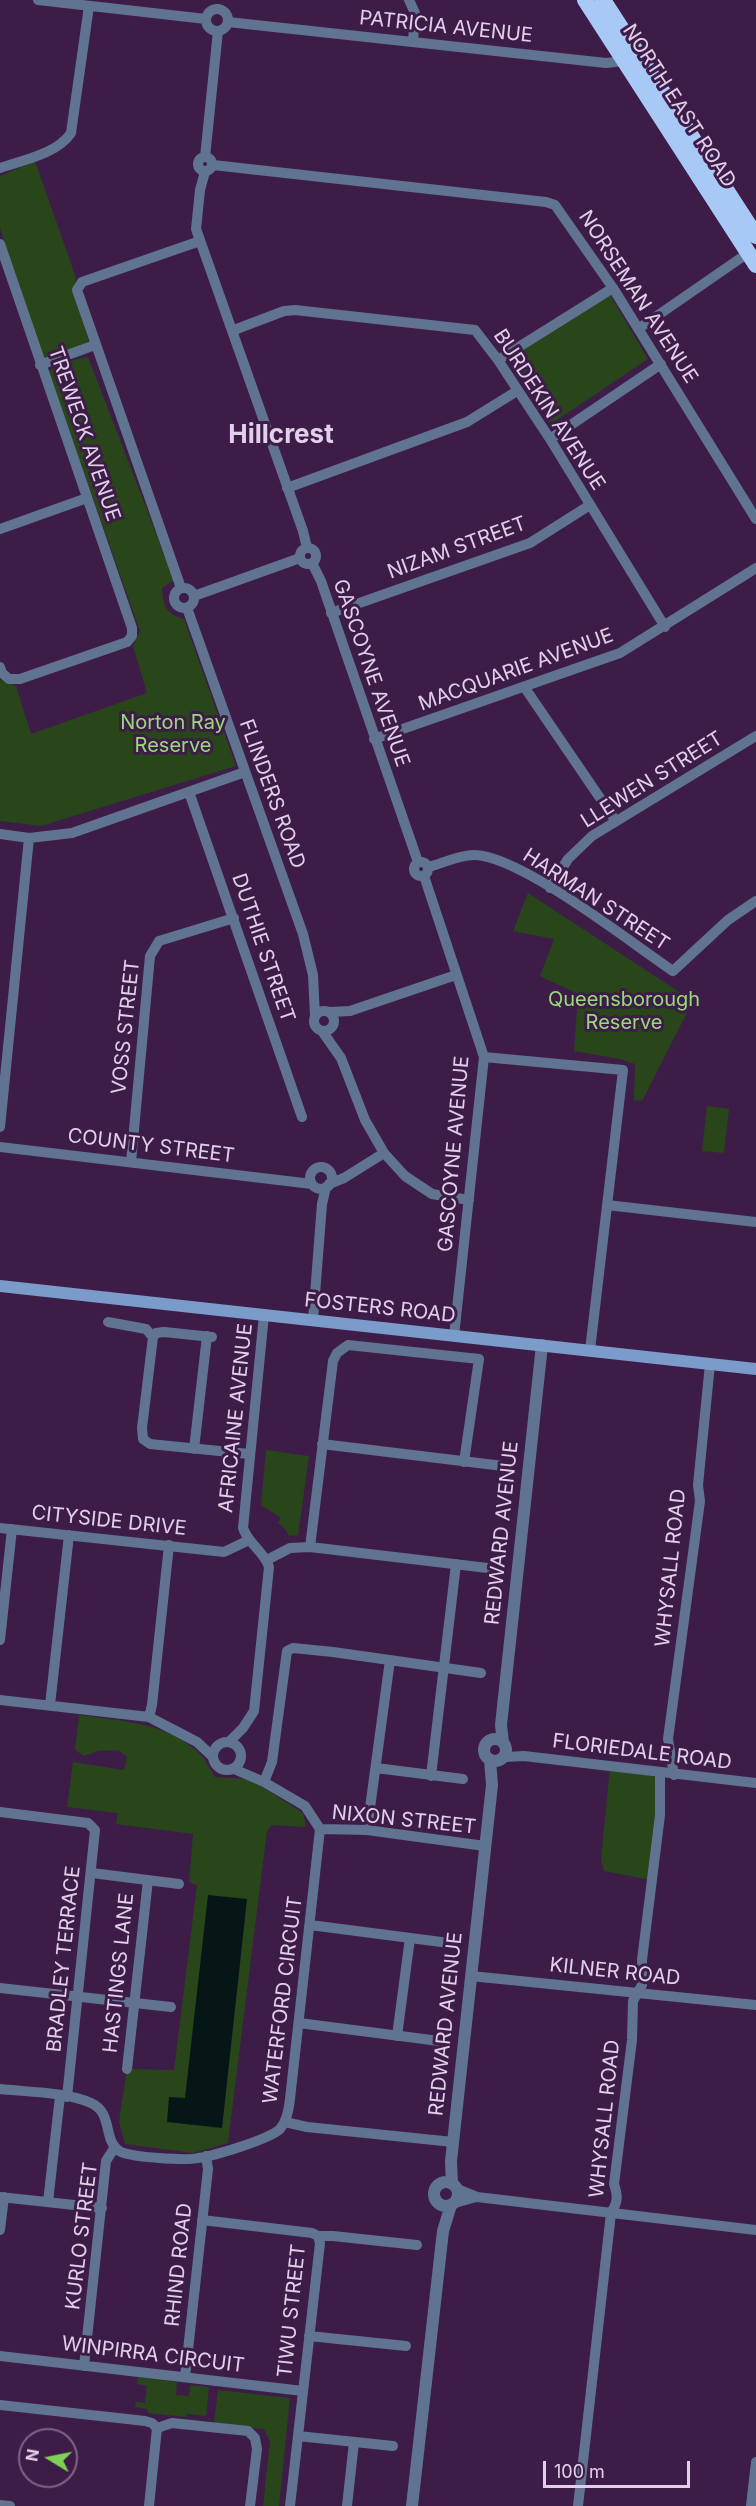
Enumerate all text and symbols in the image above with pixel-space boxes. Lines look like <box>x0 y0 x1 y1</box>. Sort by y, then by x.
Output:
street label: PATRICIA AVENUE <box>358 6 534 48</box>
street label: NORTH EAST ROAD <box>617 20 741 192</box>
street label: NORSEMAN AVENUE <box>573 206 703 388</box>
street label: BURDEKIN AVENUE <box>488 325 610 495</box>
street label: TREWECK AVENUE <box>43 343 125 525</box>
district label: Hillcrest <box>228 419 334 451</box>
street label: NIZAM STREET <box>384 512 530 584</box>
street label: GASCOYNE AVENUE <box>328 576 414 770</box>
street label: MACQUARIE AVENUE <box>415 624 617 716</box>
park label: Norton Ray Reserve <box>120 711 226 758</box>
street label: FLINDERS ROAD <box>234 716 310 872</box>
street label: LLEWEN STREET <box>577 727 727 833</box>
street label: HARMAN STREET <box>518 844 674 956</box>
street label: DUTHIE STREET <box>226 870 300 1026</box>
street label: VOSS STREET <box>107 958 145 1096</box>
park label: Queensborough Reserve <box>548 988 700 1035</box>
street label: GASCOYNE AVENUE <box>433 1055 475 1253</box>
street label: COUNTY STREET <box>66 1124 236 1168</box>
street label: FOSTERS ROAD <box>303 1288 457 1328</box>
street label: AFRICAINE AVENUE <box>214 1322 258 1514</box>
street label: REDWARD AVENUE <box>480 1440 524 1626</box>
street label: WHYSALL ROAD <box>651 1488 691 1648</box>
street label: CITYSIDE DRIVE <box>30 1501 188 1541</box>
street label: FLORIEDALE ROAD <box>551 1729 733 1775</box>
street label: NIXON STREET <box>331 1800 477 1840</box>
street label: BRADLEY TERRACE <box>42 1865 86 2053</box>
street label: HASTINGS LANE <box>99 1892 139 2054</box>
street label: WATERFORD CIRCUIT <box>258 1895 308 2105</box>
street label: REDWARD AVENUE <box>424 1931 468 2117</box>
street label: KILNER ROAD <box>548 1953 682 1991</box>
street label: WHYSALL ROAD <box>585 2039 625 2199</box>
street label: KURLO STREET <box>61 2161 103 2311</box>
street label: RHIND ROAD <box>161 2202 197 2328</box>
street label: TIWU STREET <box>273 2243 311 2379</box>
street label: WINPIRRA CIRCUIT <box>60 2332 246 2378</box>
north arrow <box>18 2428 78 2488</box>
text: N <box>21 2447 43 2463</box>
scale bar <box>546 2449 693 2487</box>
text: 100 m <box>554 2461 605 2482</box>

